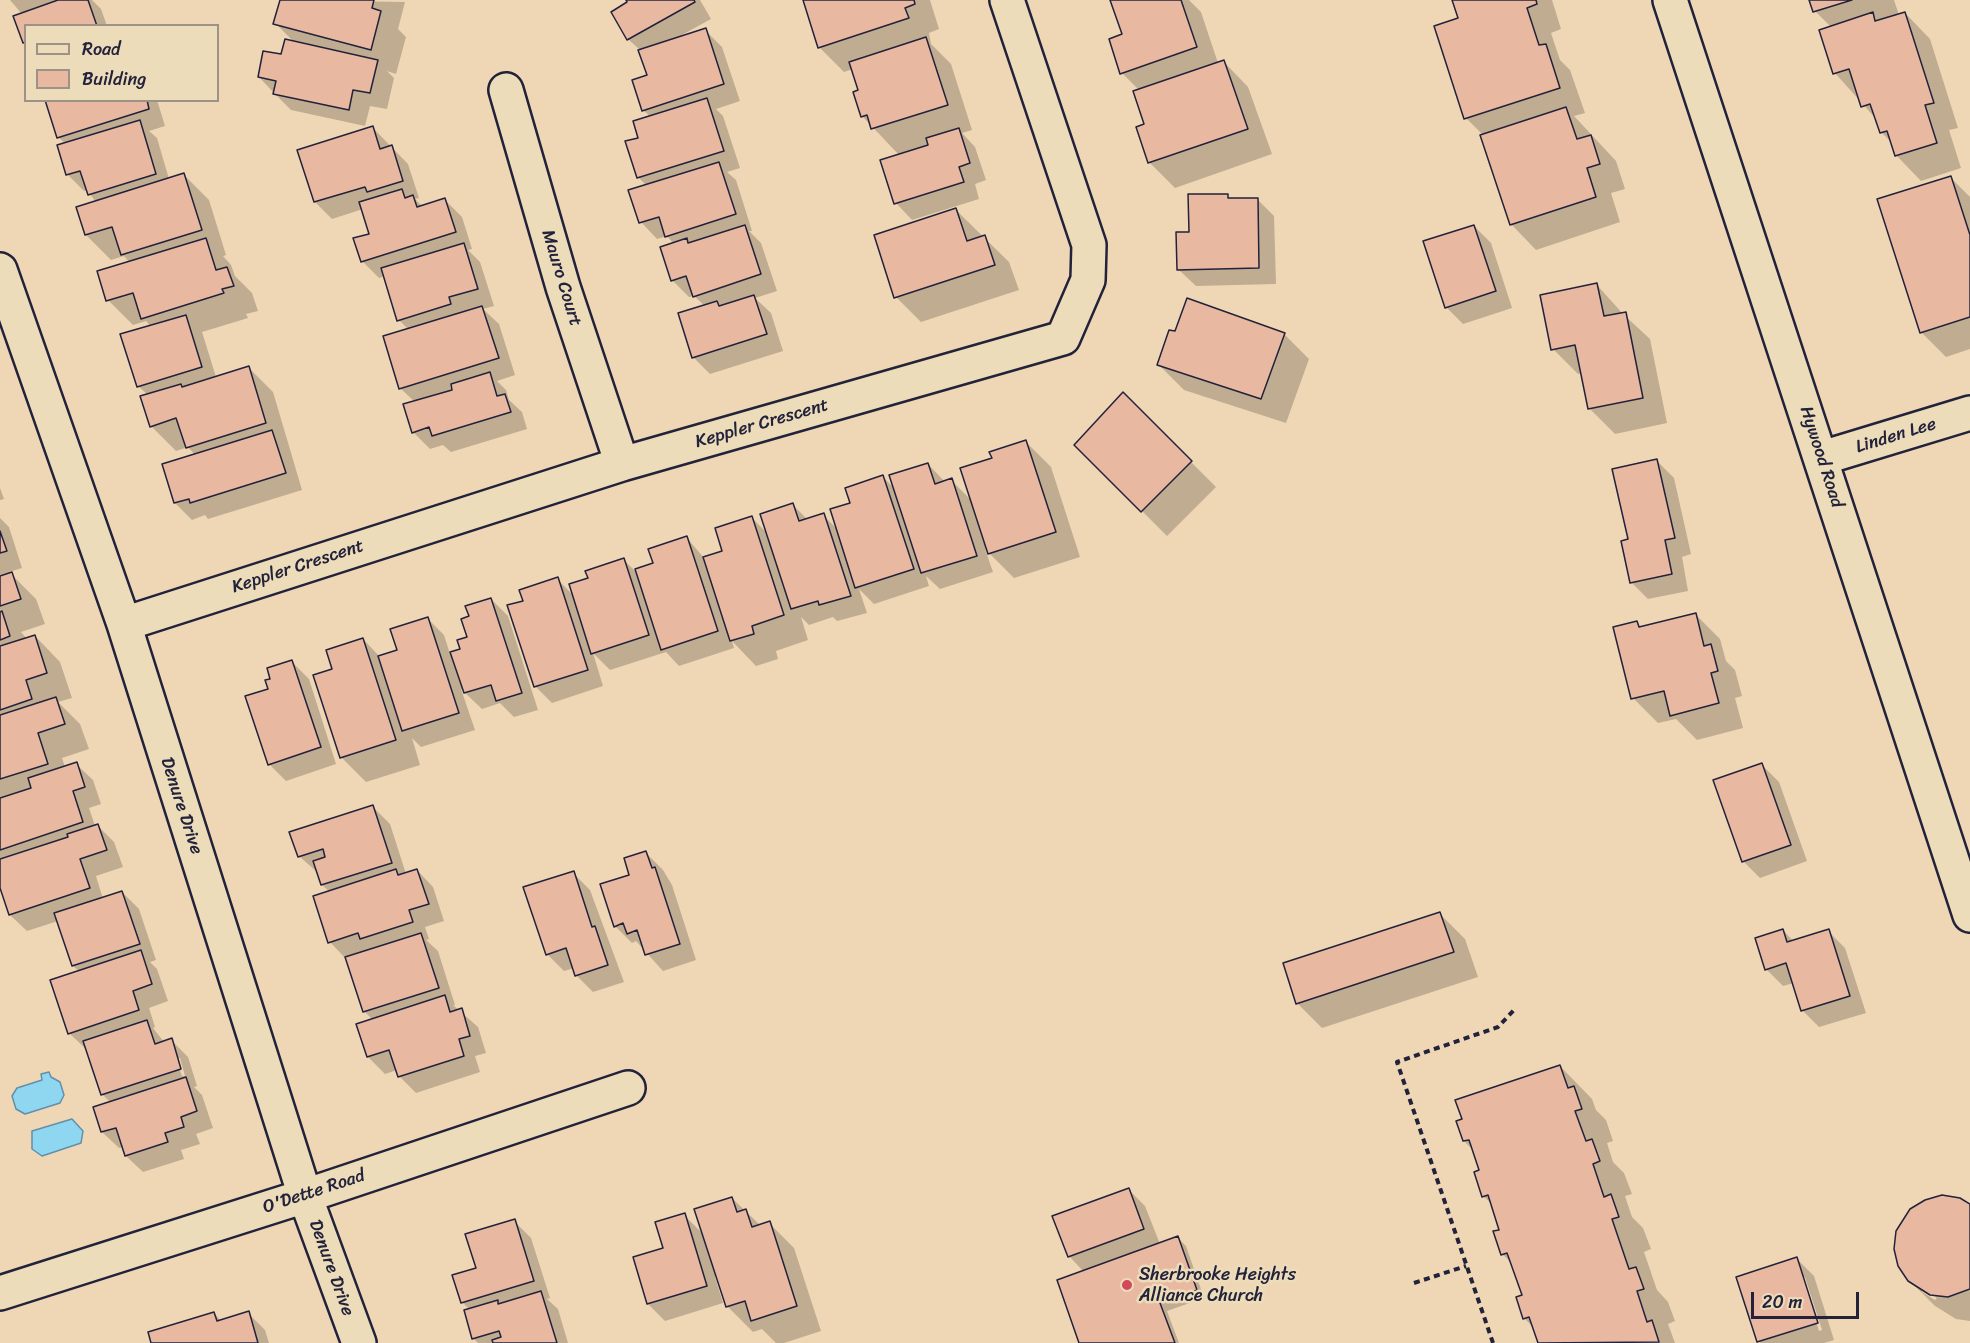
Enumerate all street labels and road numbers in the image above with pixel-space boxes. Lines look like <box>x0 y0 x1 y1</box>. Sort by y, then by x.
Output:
street label: Mauro Court <box>536 227 586 329</box>
street label: Keppler Crescent <box>693 395 831 453</box>
street label: Hywood Road <box>1794 403 1848 511</box>
street label: Linden Lee <box>1853 414 1939 458</box>
street label: Keppler Crescent <box>229 535 367 599</box>
street label: Denure Drive <box>155 755 207 857</box>
street label: O'Dette Road <box>260 1165 368 1219</box>
street label: Denure Drive <box>304 1217 358 1319</box>

